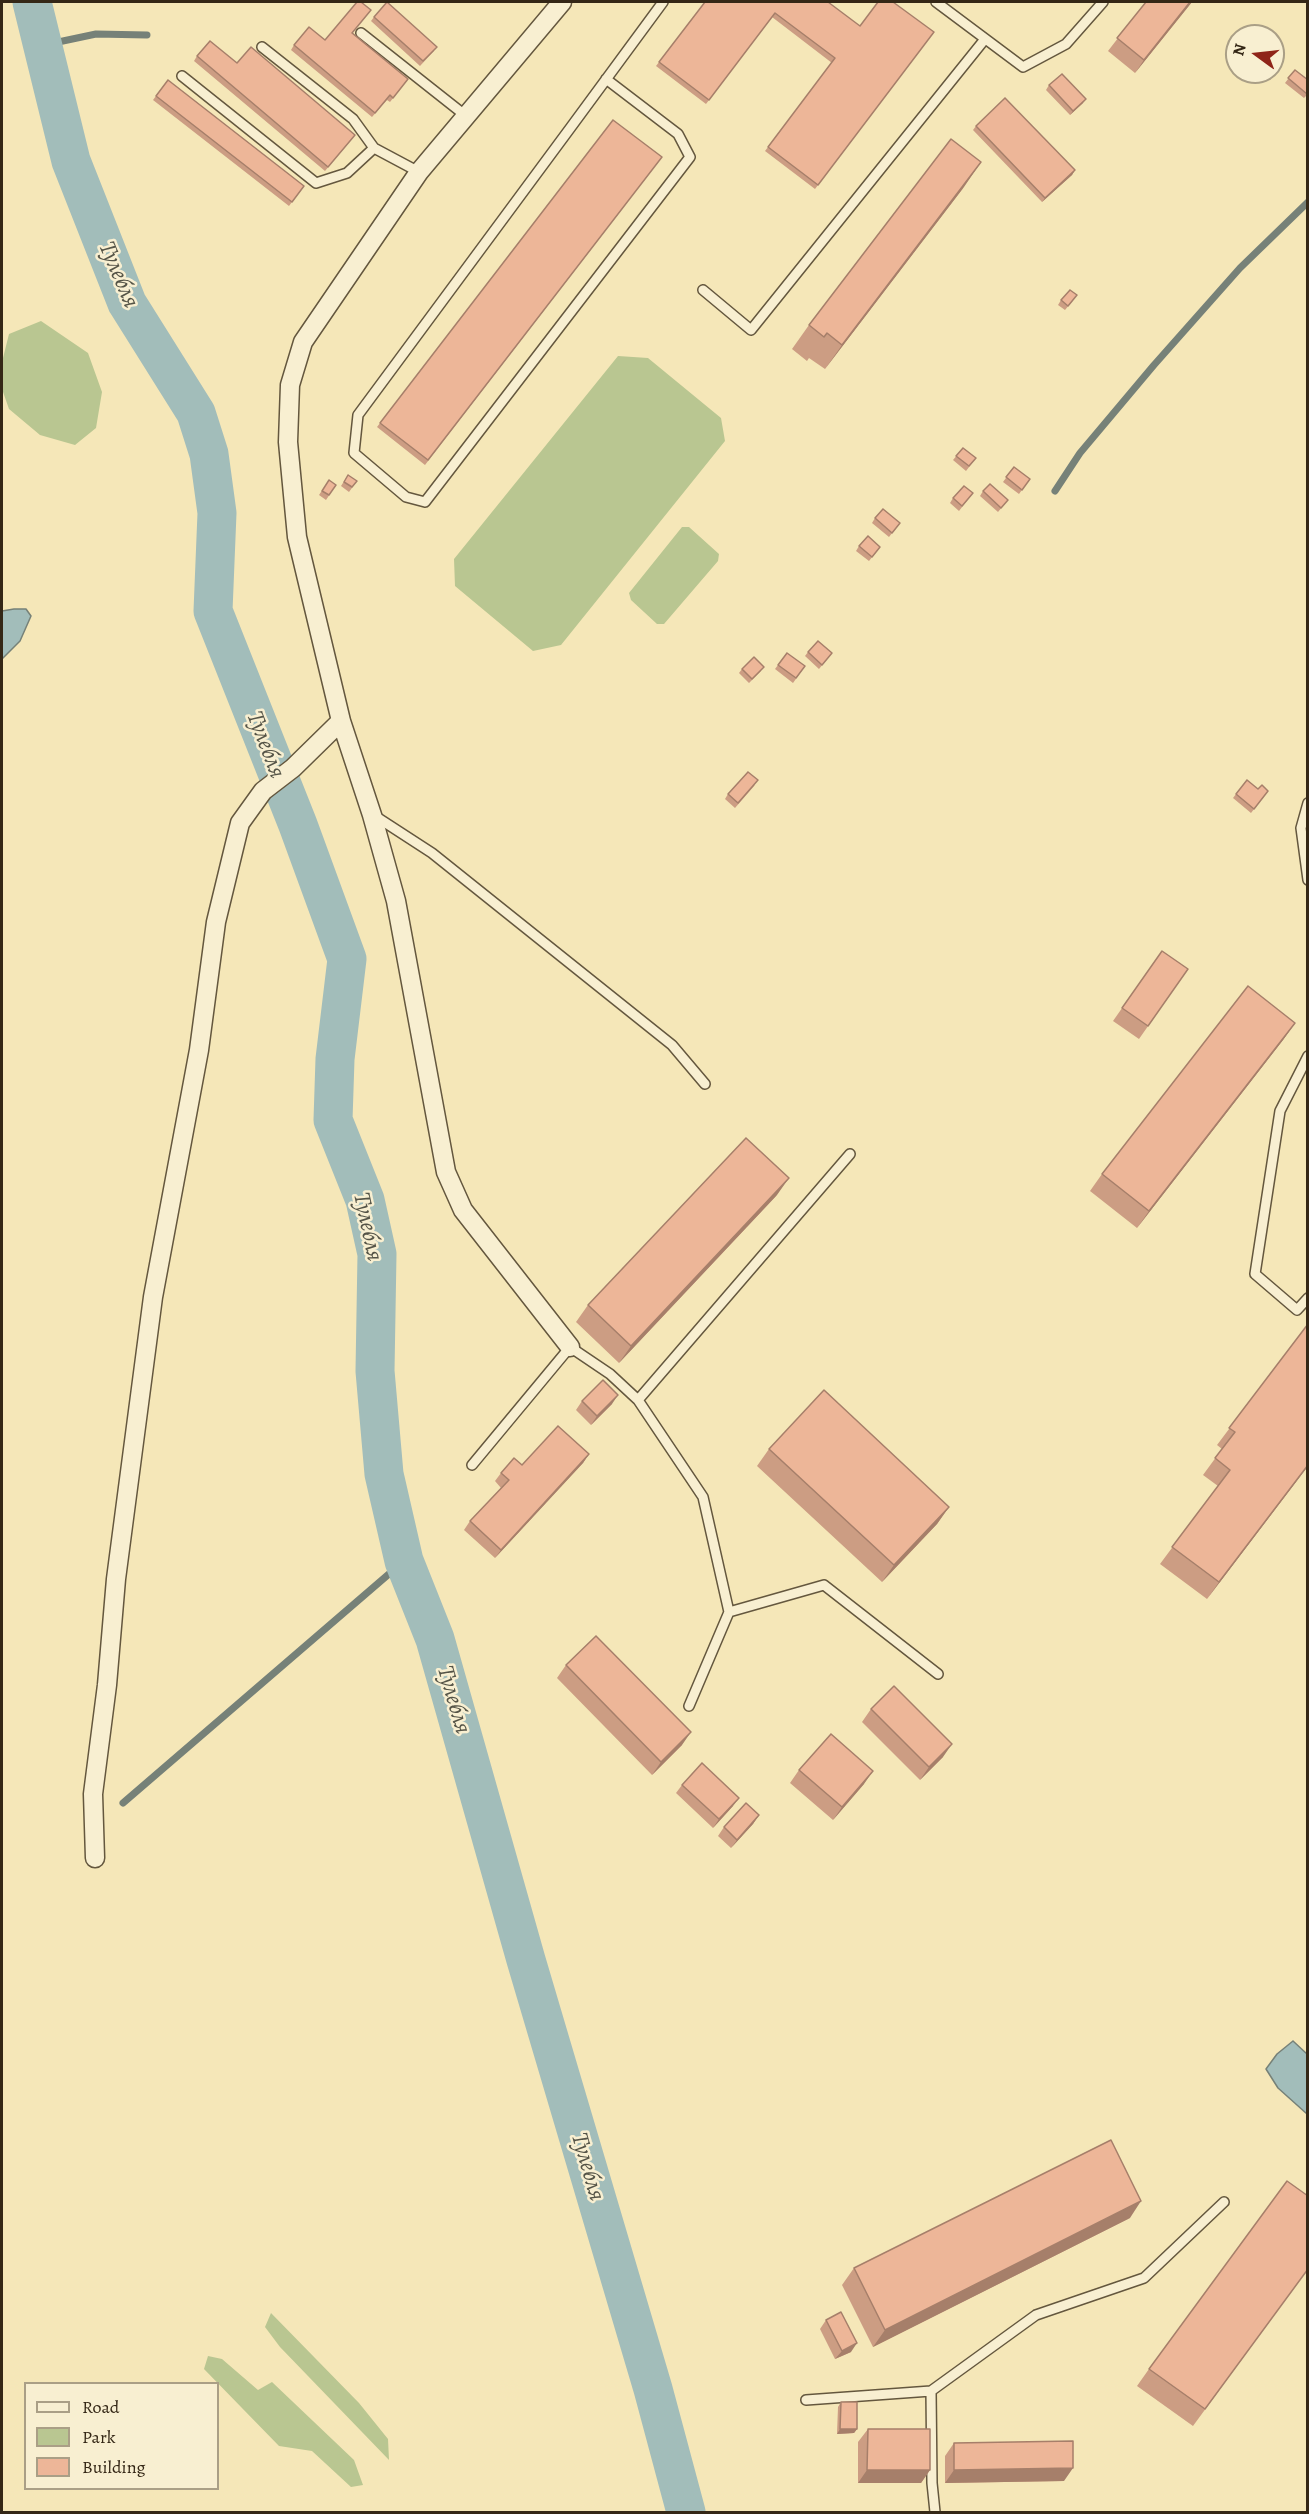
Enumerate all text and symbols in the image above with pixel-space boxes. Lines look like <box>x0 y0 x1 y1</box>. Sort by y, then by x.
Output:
north arrow <box>1225 24 1285 84</box>
text: N <box>1227 41 1252 58</box>
water label: Тулебля <box>91 237 145 313</box>
water label: Тулебля <box>239 707 291 783</box>
water label: Тулебля <box>346 1190 388 1264</box>
water label: Тулебля <box>430 1663 476 1737</box>
water label: Тулебля <box>564 2130 610 2204</box>
legend <box>24 2382 219 2490</box>
text: Road <box>82 2395 119 2419</box>
text: Park <box>82 2425 116 2449</box>
text: Building <box>82 2455 146 2479</box>

